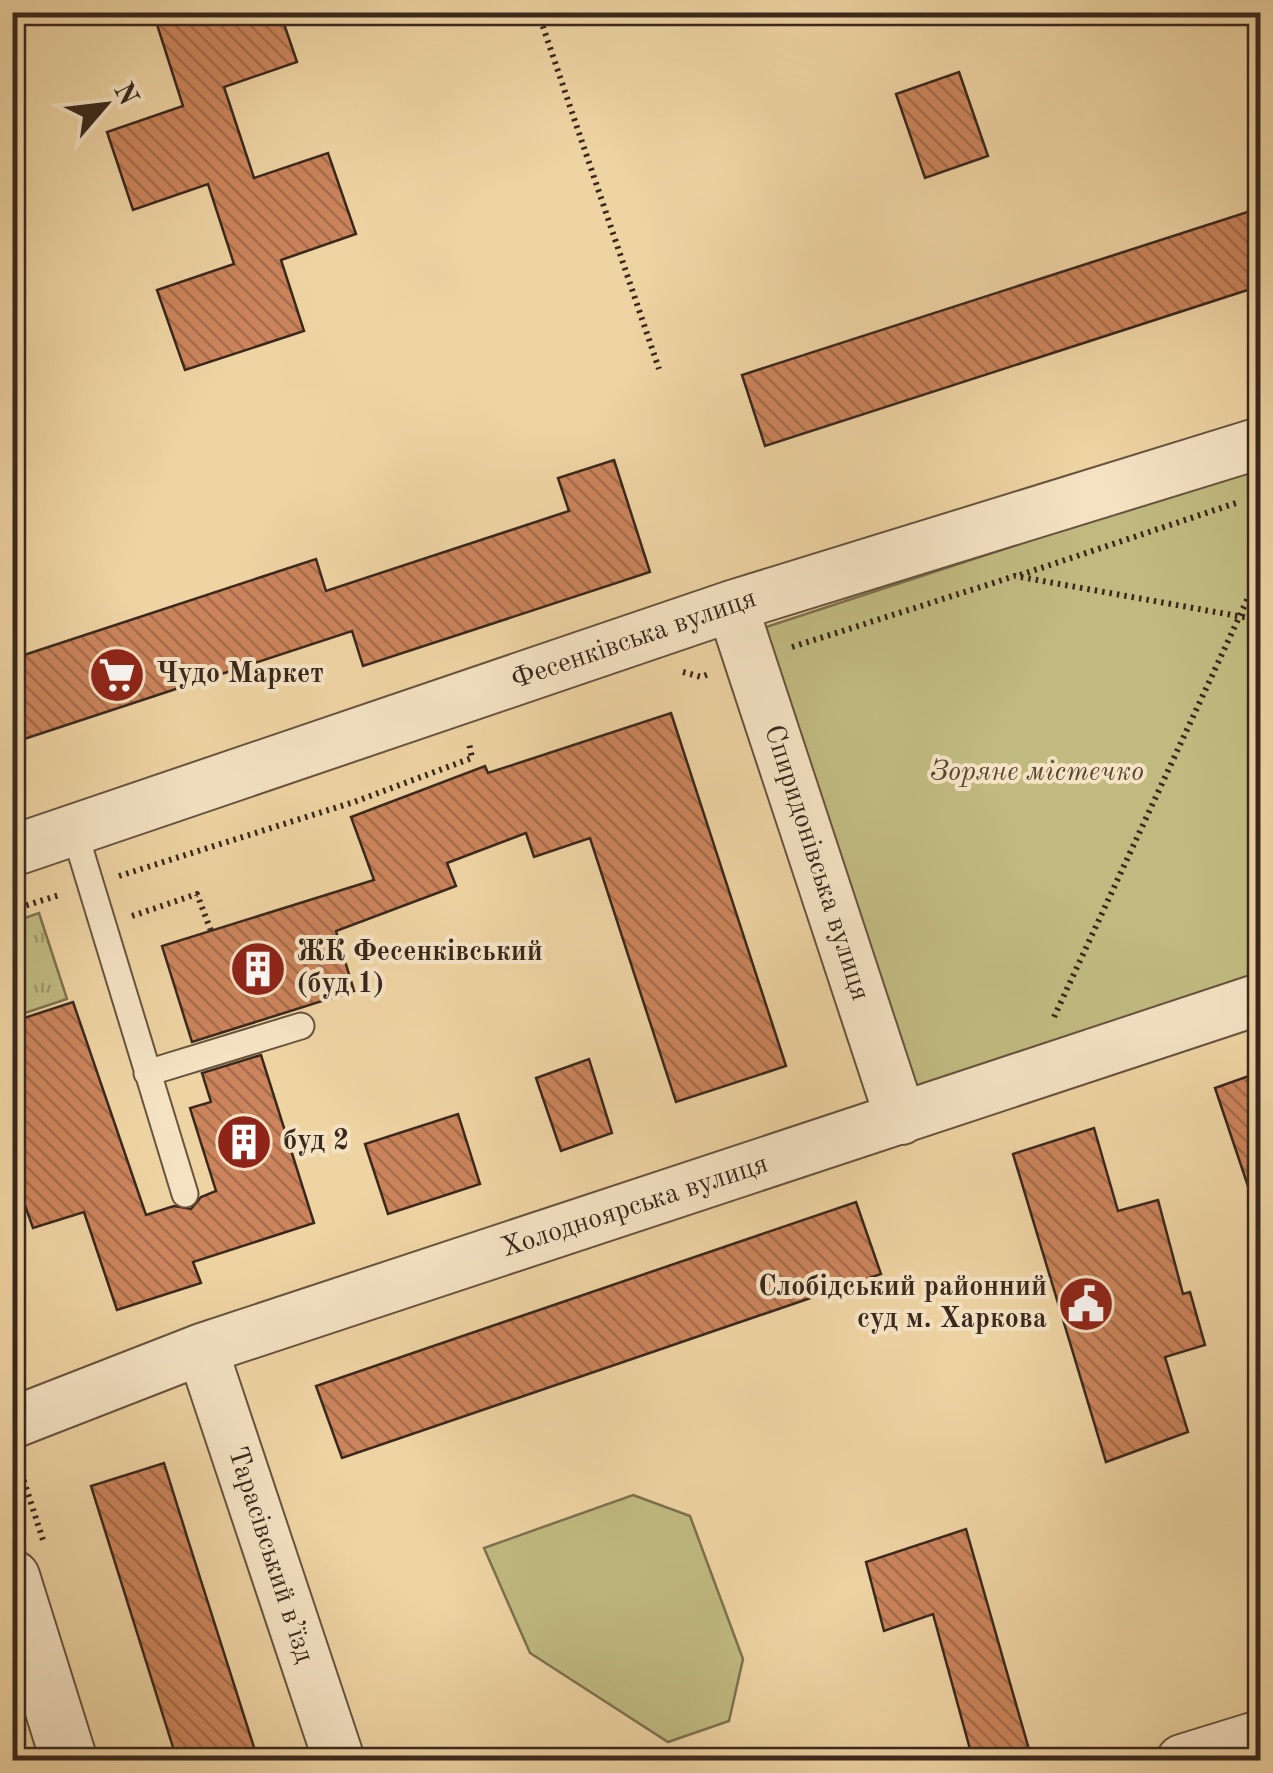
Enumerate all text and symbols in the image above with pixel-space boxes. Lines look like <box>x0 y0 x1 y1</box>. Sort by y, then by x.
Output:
north arrow <box>55 55 155 155</box>
text: N <box>107 79 142 111</box>
street label: Фесенківська вулиця <box>508 585 760 695</box>
supermarket icon: Чудо Маркет <box>87 645 147 705</box>
place label: Чудо Маркет <box>156 661 324 689</box>
street label: Спиридонівська вулиця <box>758 722 874 1004</box>
park label: Зоряне містечко <box>930 758 1144 787</box>
place label: ЖК Фесенківський (буд 1) <box>297 938 543 999</box>
building icon: ЖК Фесенківський (буд 1) <box>228 939 288 999</box>
building icon: буд 2 <box>214 1112 274 1172</box>
place label: буд 2 <box>283 1128 349 1156</box>
street label: Холодноярська вулиця <box>498 1151 772 1263</box>
place label: Слобідський районний суд м. Харкова <box>758 1273 1047 1334</box>
public building icon: Слобідський районний суд м. Харкова <box>1056 1274 1116 1334</box>
street label: Тарасівський в’їзд <box>222 1444 318 1666</box>

